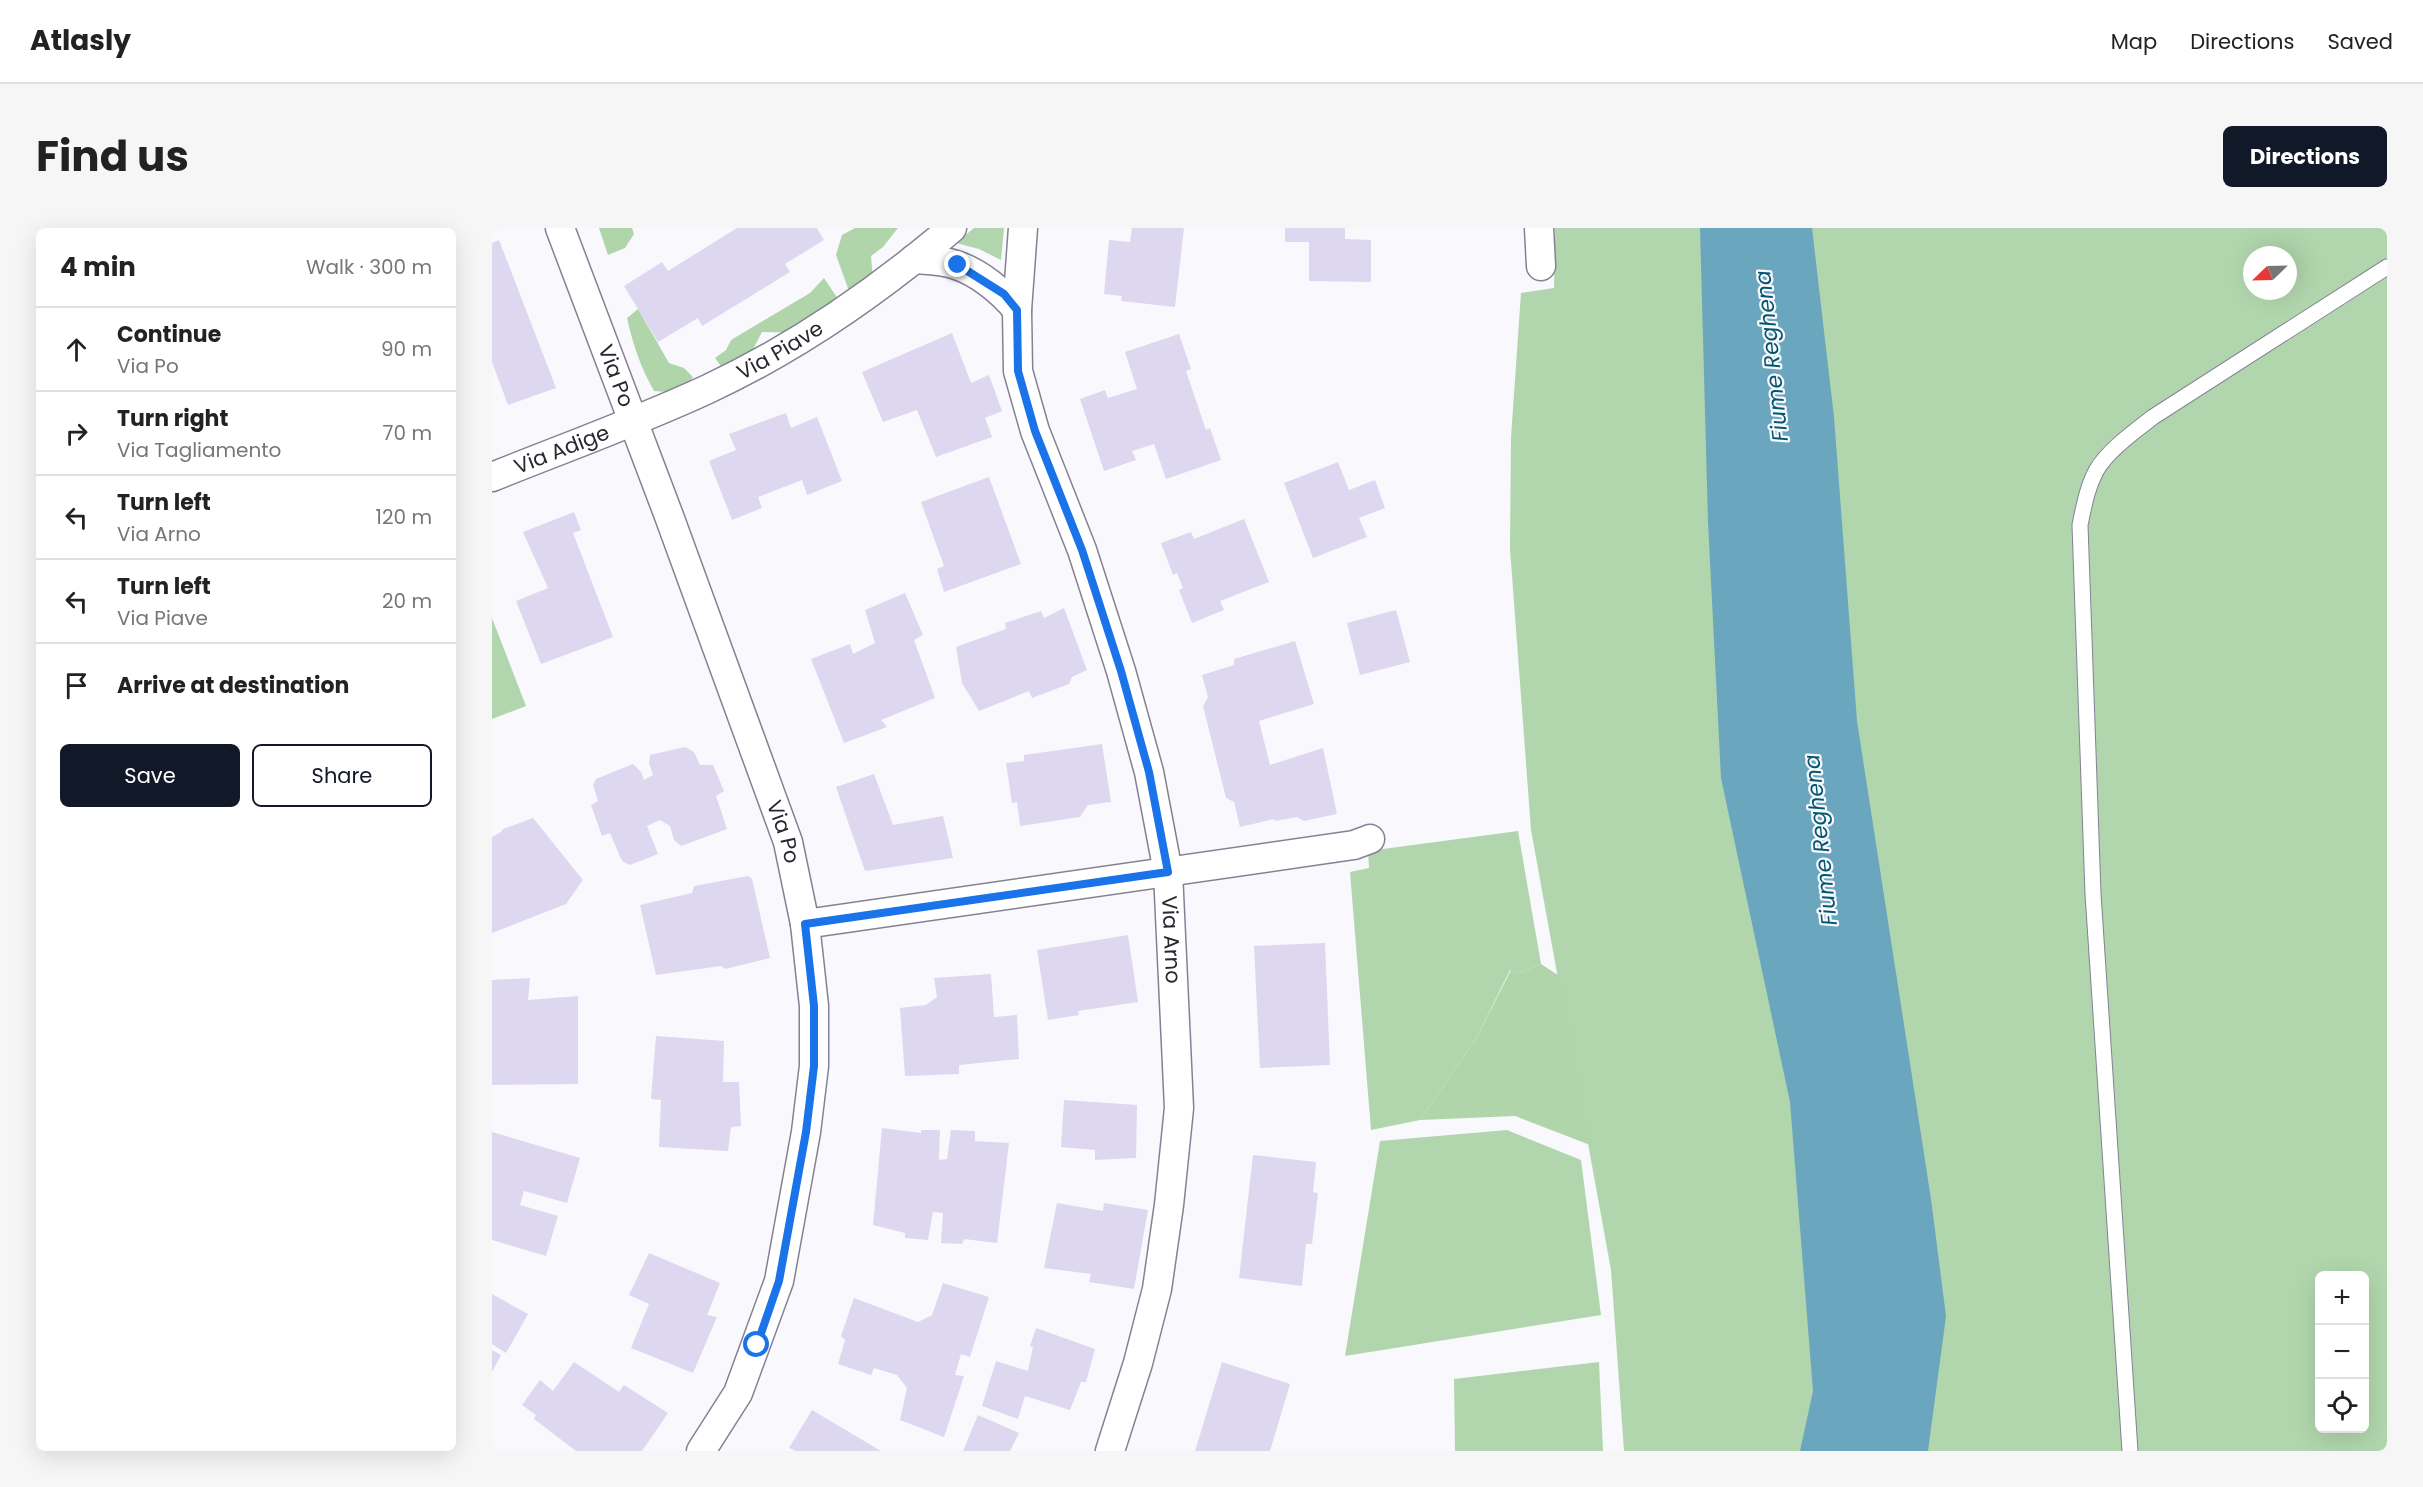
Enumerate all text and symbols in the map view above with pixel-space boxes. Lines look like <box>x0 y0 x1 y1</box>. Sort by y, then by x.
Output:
text: Atlasly <box>30 21 131 60</box>
text: Map <box>2111 27 2157 56</box>
text: Directions <box>2190 27 2294 56</box>
text: Saved <box>2327 27 2393 56</box>
button: Directions <box>2223 126 2387 187</box>
text: Find us <box>36 127 189 186</box>
north arrow <box>2243 246 2297 300</box>
text: 4 min <box>60 249 136 285</box>
route end <box>944 251 970 277</box>
text: Walk · 300 m <box>306 253 432 281</box>
water label: Fiume Reghena <box>1747 269 1796 443</box>
street label: Via Piave <box>732 313 829 386</box>
text: Continue <box>117 319 221 350</box>
icon: ahead <box>60 333 93 366</box>
text: 90 m <box>381 335 432 363</box>
street label: Via Po <box>591 340 641 411</box>
text: Via Po <box>117 352 179 380</box>
text: Turn right <box>117 403 228 434</box>
icon: right <box>60 417 93 450</box>
street label: Via Adige <box>510 417 613 481</box>
text: 70 m <box>383 419 432 447</box>
text: Via Tagliamento <box>117 436 281 464</box>
text: Turn left <box>117 487 211 518</box>
icon: left <box>60 501 93 534</box>
text: 120 m <box>376 503 432 531</box>
text: Via Arno <box>117 520 201 548</box>
text: Turn left <box>117 571 211 602</box>
icon: left <box>60 585 93 618</box>
text: 20 m <box>382 587 432 615</box>
text: Via Piave <box>117 604 208 632</box>
icon: arrive <box>60 669 93 702</box>
text: Arrive at destination <box>117 670 349 701</box>
button: Save <box>60 744 240 807</box>
button: Share <box>252 744 432 807</box>
water label: Fiume Reghena <box>1796 753 1845 927</box>
street label: Via Po <box>760 796 807 866</box>
street label: Via Arno <box>1155 895 1188 984</box>
map controls <box>2315 1271 2369 1433</box>
button: + <box>2315 1271 2369 1325</box>
button: − <box>2315 1325 2369 1379</box>
route start <box>743 1331 769 1357</box>
button: locate <box>2315 1379 2369 1433</box>

